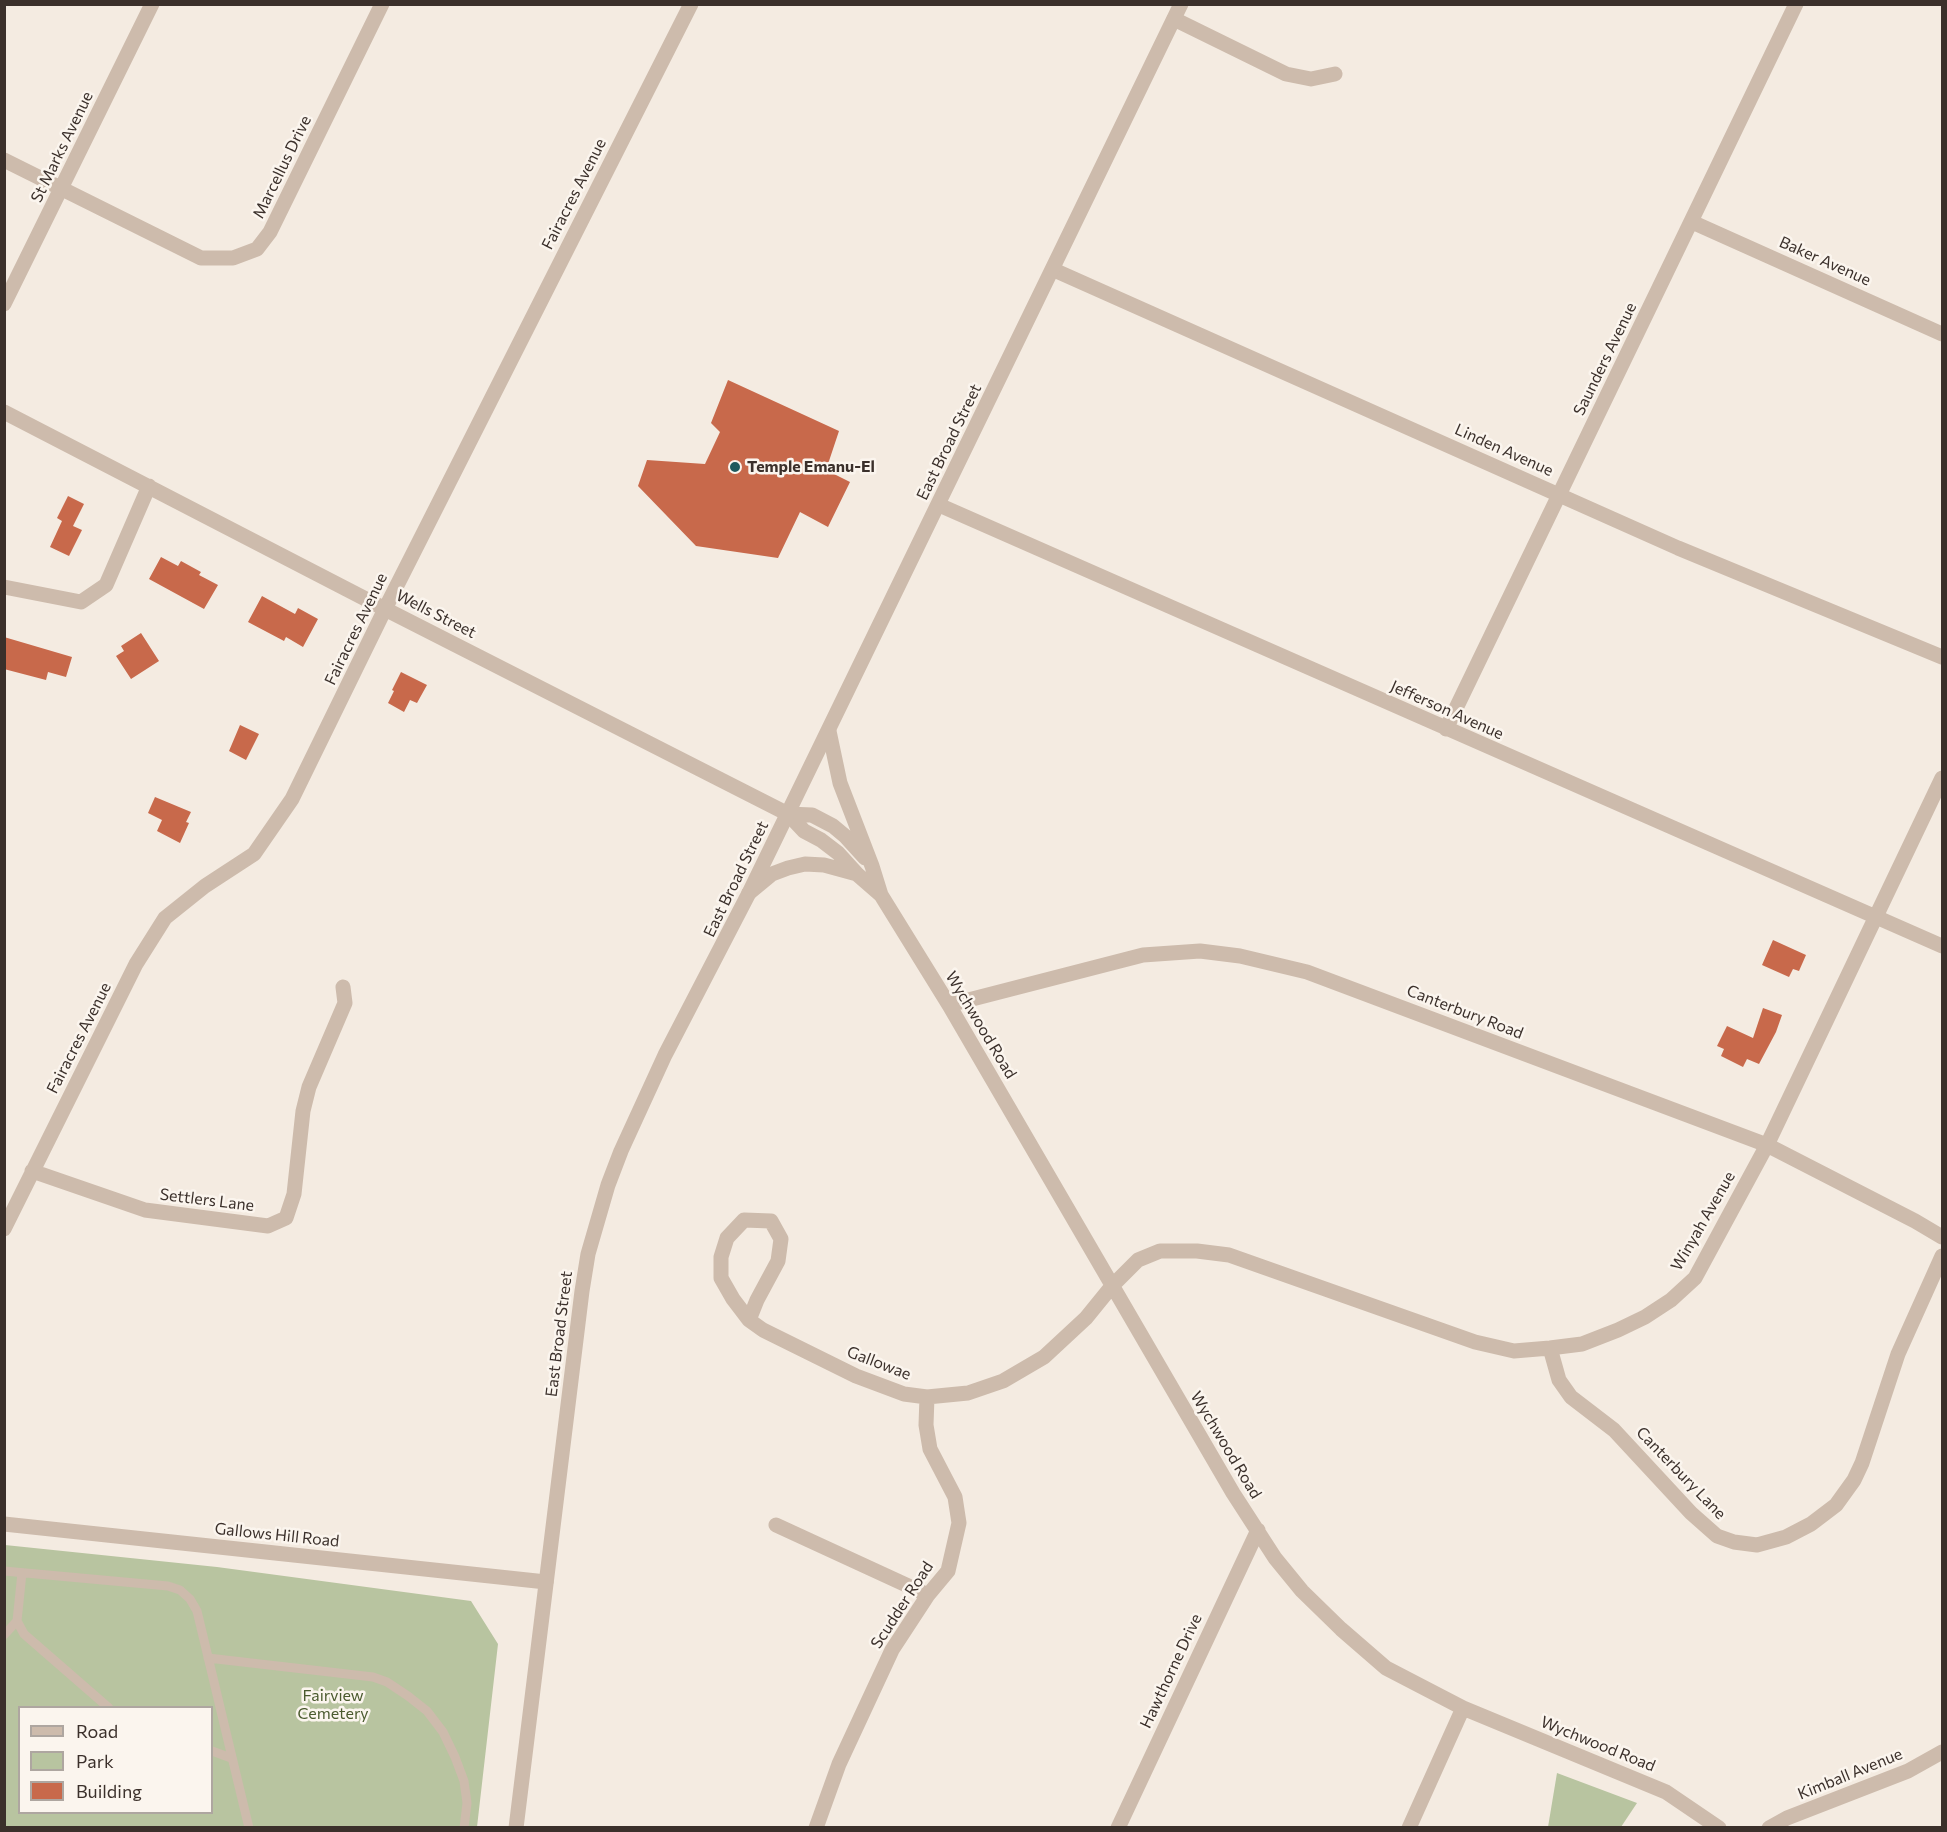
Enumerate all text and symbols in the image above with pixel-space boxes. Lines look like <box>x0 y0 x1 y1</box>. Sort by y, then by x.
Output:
street label: St Marks Avenue <box>27 88 97 206</box>
street label: Marcellus Drive <box>249 112 315 222</box>
street label: Fairacres Avenue <box>538 135 610 253</box>
street label: Baker Avenue <box>1776 232 1874 290</box>
street label: Saunders Avenue <box>1569 299 1641 419</box>
street label: East Broad Street <box>913 381 985 503</box>
street label: Linden Avenue <box>1452 420 1556 480</box>
place label: Temple Emanu-El <box>747 457 875 477</box>
marker: Temple Emanu-El <box>728 460 742 474</box>
street label: Fairacres Avenue <box>321 570 391 688</box>
street label: Wells Street <box>393 586 479 642</box>
street label: Jefferson Avenue <box>1387 676 1507 744</box>
street label: East Broad Street <box>700 818 772 940</box>
street label: Wychwood Road <box>941 968 1021 1082</box>
street label: Fairacres Avenue <box>43 979 115 1097</box>
street label: Canterbury Road <box>1404 981 1526 1043</box>
street label: Winyah Avenue <box>1667 1168 1739 1274</box>
street label: Settlers Lane <box>159 1185 255 1215</box>
street label: East Broad Street <box>542 1270 576 1398</box>
street label: Gallowae <box>844 1342 914 1384</box>
street label: Wychwood Road <box>1186 1388 1266 1502</box>
street label: Canterbury Lane <box>1632 1423 1730 1523</box>
street label: Gallows Hill Road <box>214 1519 340 1551</box>
street label: Scudder Road <box>867 1558 937 1652</box>
street label: Hawthorne Drive <box>1136 1611 1206 1731</box>
park label: Fairview Cemetery <box>297 1686 369 1724</box>
legend <box>18 1706 213 1814</box>
street label: Wychwood Road <box>1538 1712 1658 1776</box>
text: Road <box>76 1720 118 1742</box>
street label: Kimball Avenue <box>1795 1744 1905 1804</box>
text: Park <box>76 1750 114 1772</box>
text: Building <box>76 1780 142 1802</box>

